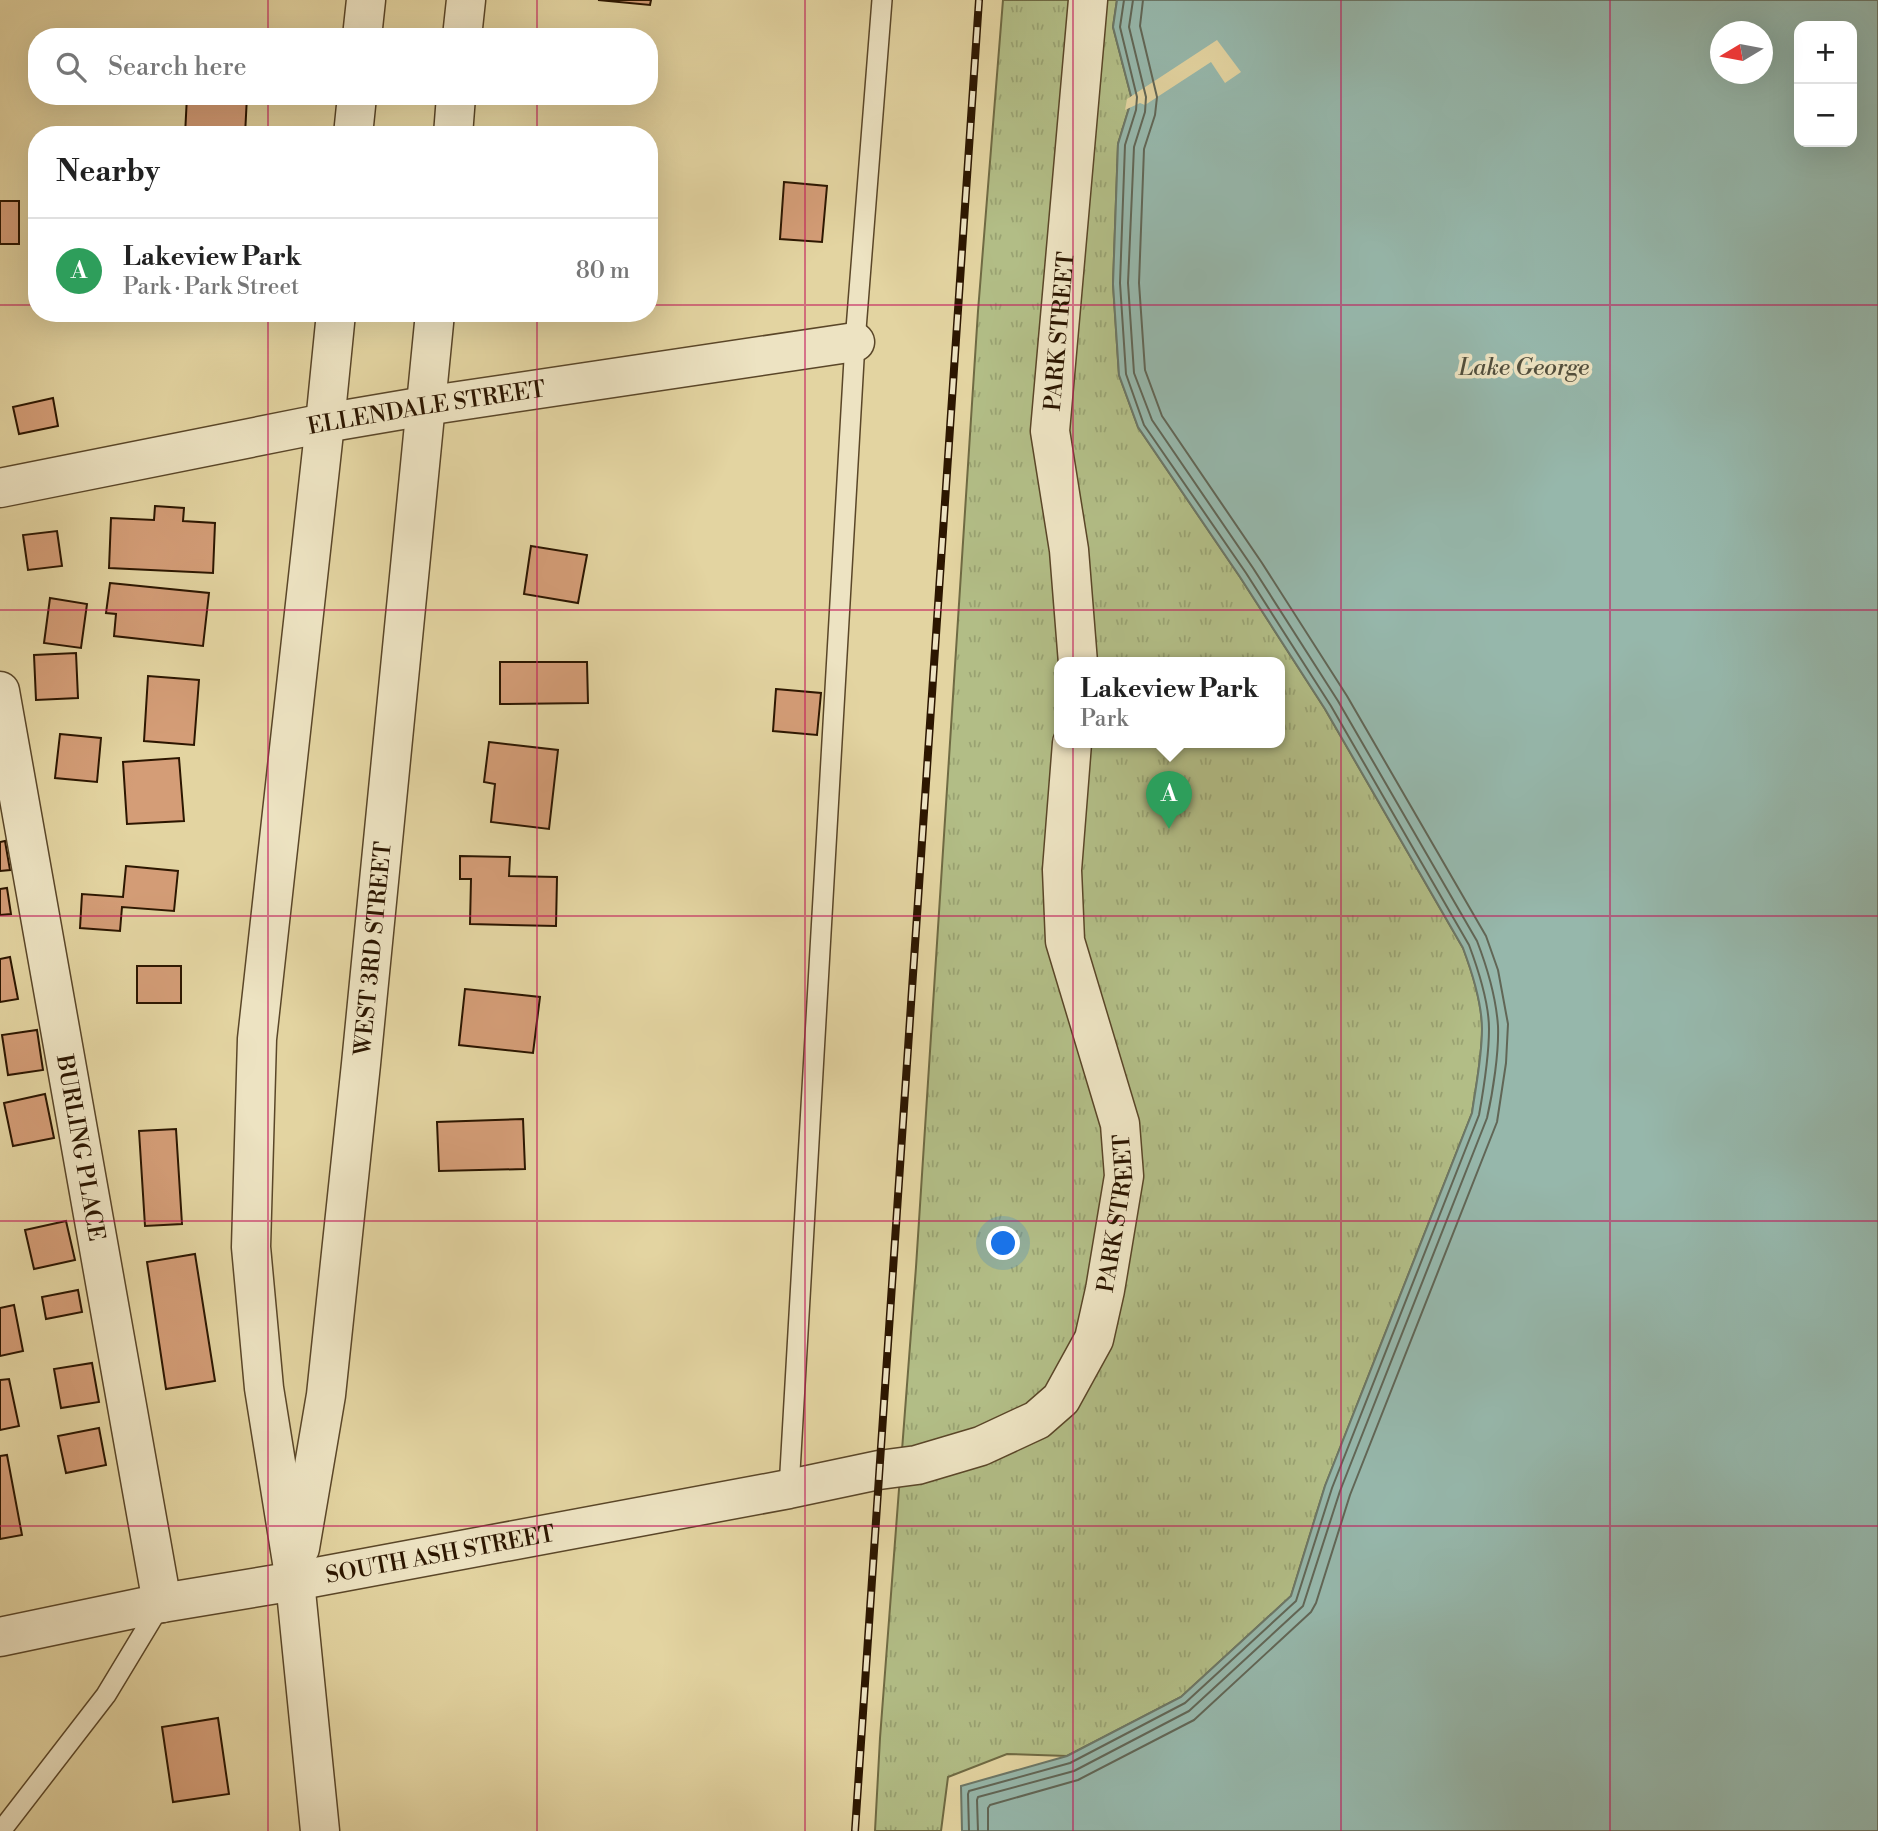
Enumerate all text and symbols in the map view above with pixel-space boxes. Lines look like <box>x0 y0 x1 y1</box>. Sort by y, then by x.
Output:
north arrow <box>1710 21 1773 84</box>
map controls <box>1794 21 1857 147</box>
button: + <box>1794 21 1857 84</box>
search box <box>28 28 658 105</box>
icon: search <box>52 48 90 86</box>
text: Search here <box>108 51 247 83</box>
button: − <box>1794 84 1857 147</box>
text: Nearby <box>56 153 160 191</box>
text: Lakeview Park <box>123 241 301 273</box>
street label: PARK STREET <box>1039 251 1081 412</box>
text: A <box>71 257 87 285</box>
text: 80 m <box>576 257 630 285</box>
text: Park · Park Street <box>123 273 299 301</box>
water label: Lake George <box>1458 353 1589 383</box>
street label: ELLENDALE STREET <box>305 375 547 441</box>
popup <box>1054 657 1285 748</box>
text: Lakeview Park <box>1080 673 1259 705</box>
text: Park <box>1080 705 1128 733</box>
pin: A <box>1146 771 1192 829</box>
street label: WEST 3RD STREET <box>349 840 398 1058</box>
street label: BURLING PLACE <box>50 1052 110 1243</box>
street label: PARK STREET <box>1092 1133 1139 1294</box>
your location <box>986 1226 1020 1260</box>
street label: SOUTH ASH STREET <box>323 1520 557 1590</box>

